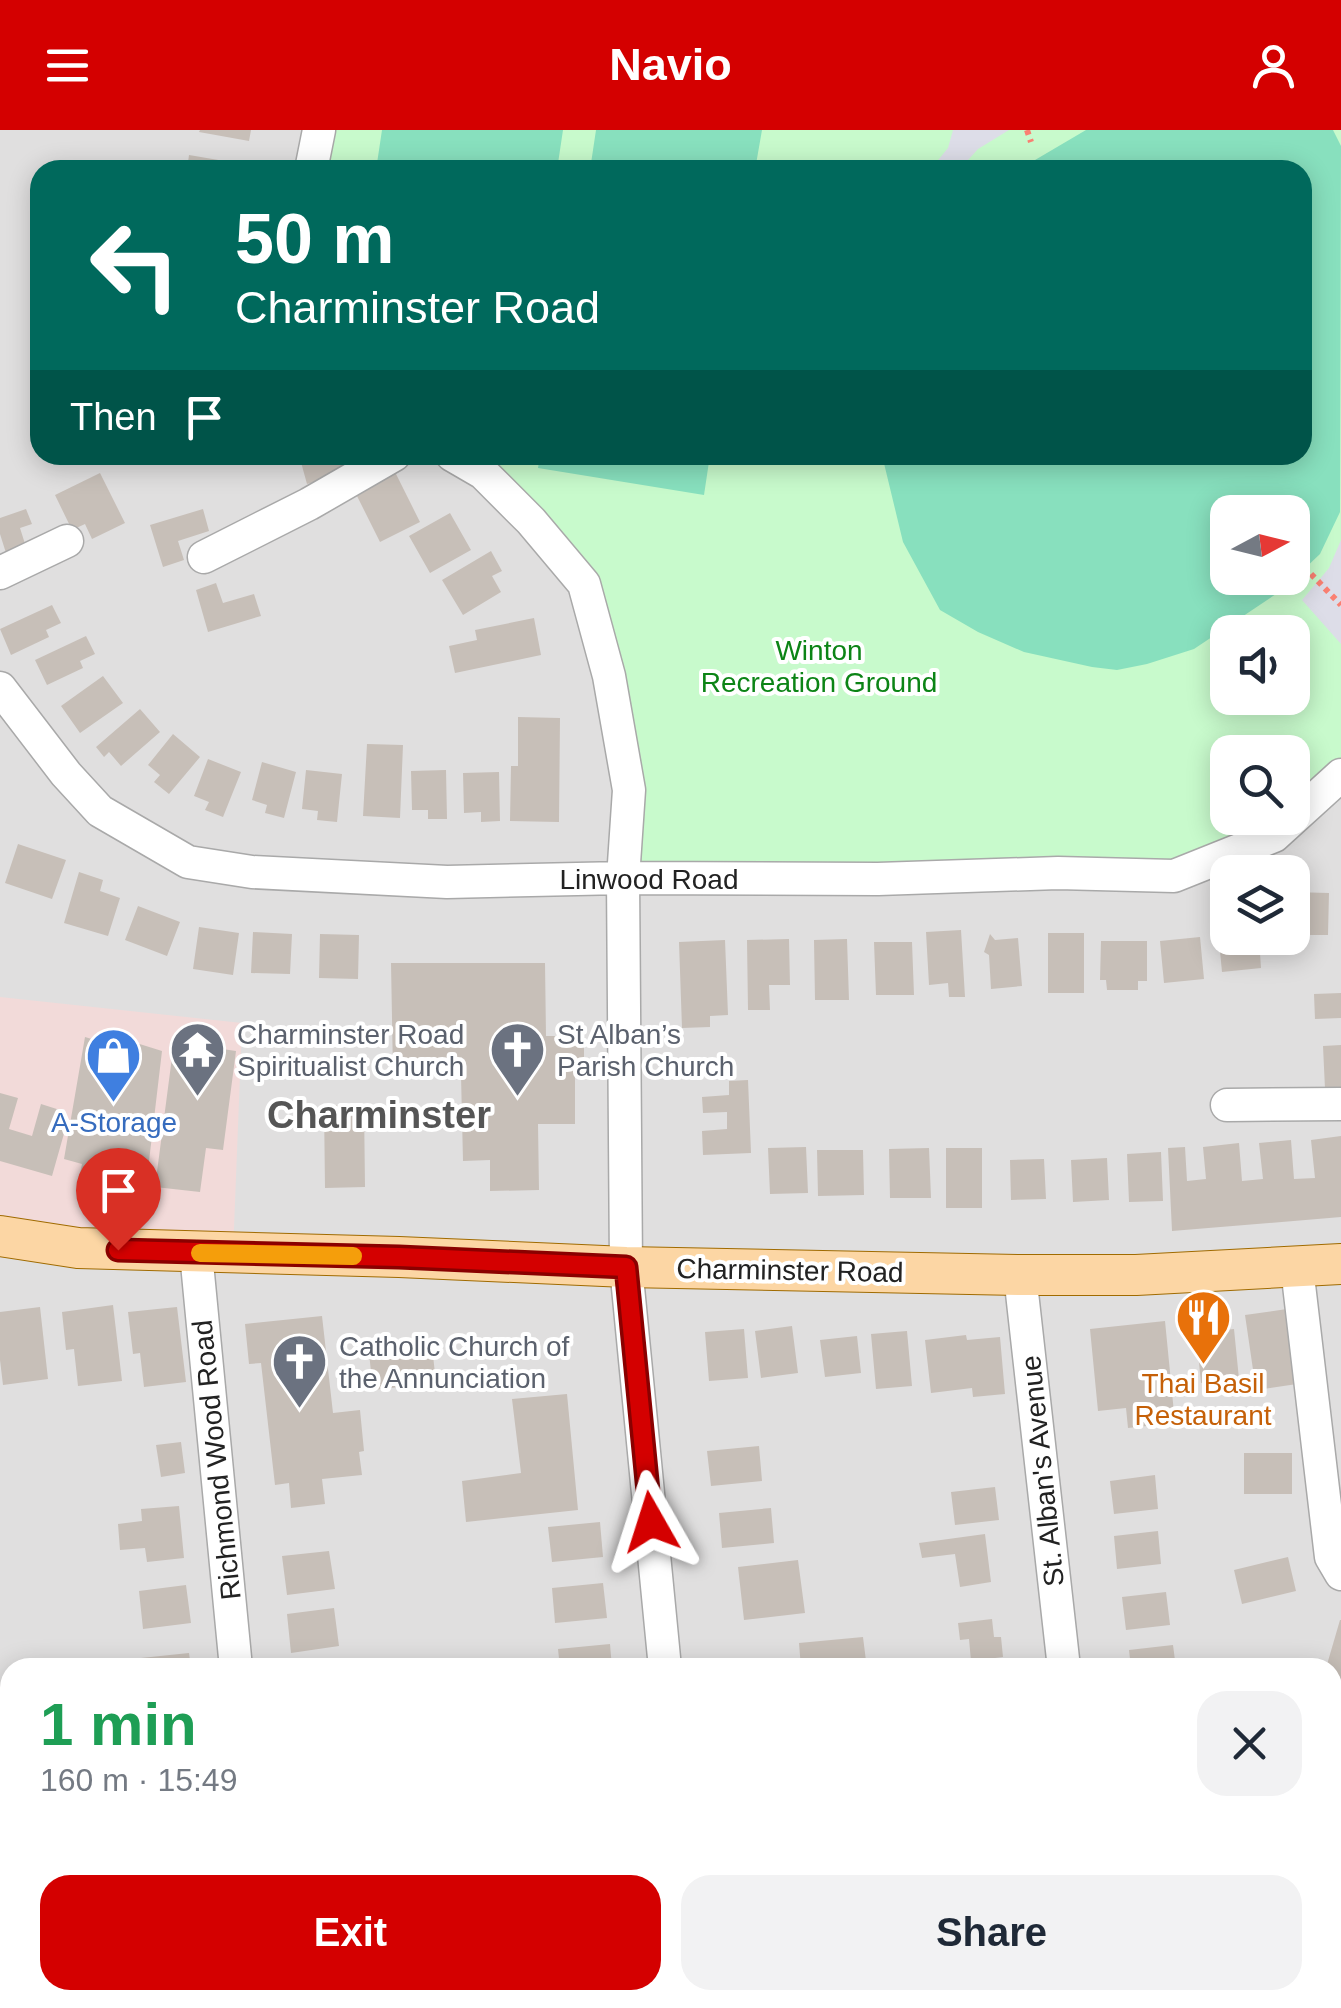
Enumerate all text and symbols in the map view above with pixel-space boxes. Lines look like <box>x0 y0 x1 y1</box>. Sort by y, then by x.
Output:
icon: menu <box>40 38 95 93</box>
icon: person <box>1246 38 1301 93</box>
text: Navio <box>609 39 732 90</box>
icon: left <box>70 200 200 330</box>
text: 50 m <box>235 200 395 278</box>
text: Charminster Road <box>235 282 600 333</box>
icon: arrive <box>177 390 232 445</box>
text: Then <box>70 396 157 438</box>
north arrow <box>1210 495 1310 595</box>
map controls <box>1210 495 1310 955</box>
button: sound <box>1210 615 1310 715</box>
park label: Winton Recreation Ground <box>701 635 937 698</box>
button: search <box>1210 735 1310 835</box>
button: layers <box>1210 855 1310 955</box>
street label: Linwood Road <box>559 864 739 895</box>
place label: Charminster Road Spiritualist Church <box>237 1019 464 1082</box>
place label: St Alban’s Parish Church <box>557 1019 734 1082</box>
temple icon: Charminster Road Spiritualist Church <box>168 1020 228 1099</box>
church icon: St Alban’s Parish Church <box>488 1020 548 1099</box>
shop icon: A-Storage <box>84 1026 144 1105</box>
district label: Charminster <box>267 1094 491 1136</box>
place label: A-Storage <box>51 1107 177 1138</box>
pin <box>76 1148 161 1251</box>
icon: arrive <box>91 1163 146 1218</box>
street label: Charminster Road <box>676 1253 904 1288</box>
restaurant icon: Thai Basil Restaurant <box>1173 1287 1233 1366</box>
street label: Richmond Wood Road <box>186 1318 247 1601</box>
place label: Catholic Church of the Annunciation <box>339 1331 570 1394</box>
church icon: Catholic Church of the Annunciation <box>270 1332 330 1411</box>
street label: St. Alban's Avenue <box>1015 1354 1070 1588</box>
place label: Thai Basil Restaurant <box>1135 1368 1272 1431</box>
position arrow <box>599 1470 703 1574</box>
text: 1 min <box>40 1691 197 1758</box>
button: close <box>1197 1691 1302 1796</box>
text: 160 m · 15:49 <box>40 1762 237 1798</box>
button: Exit <box>40 1875 661 1990</box>
button: Share <box>681 1875 1302 1990</box>

